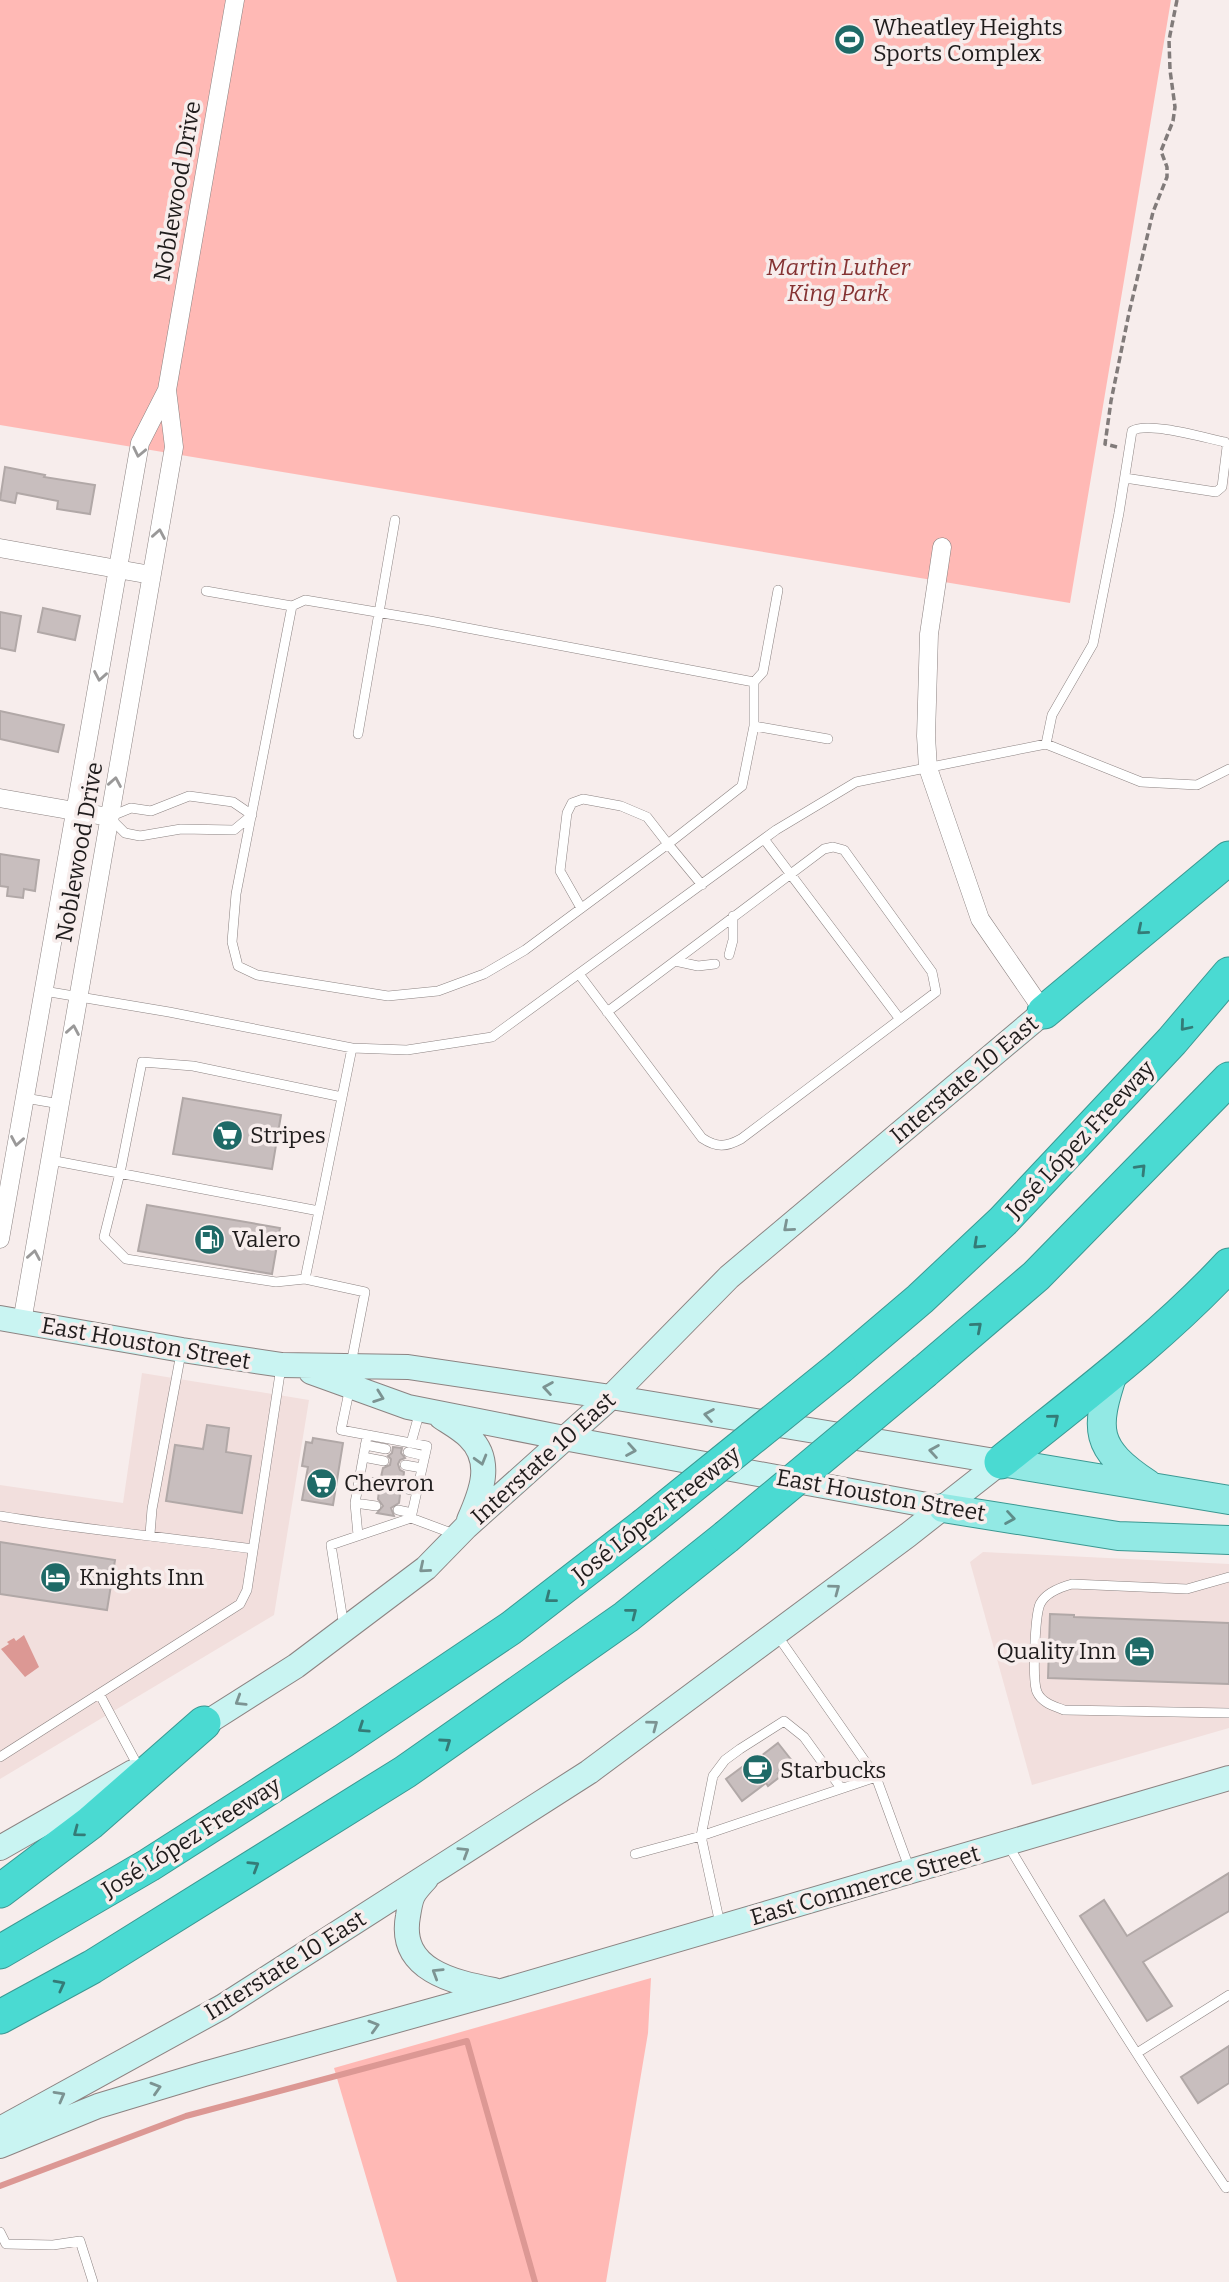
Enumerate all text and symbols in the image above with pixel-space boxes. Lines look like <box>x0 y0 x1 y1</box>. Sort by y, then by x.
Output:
place label: Wheatley Heights Sports Complex <box>873 13 1063 67</box>
sports icon: Wheatley Heights Sports Complex <box>833 23 867 57</box>
street label: Noblewood Drive <box>147 99 207 283</box>
park label: Martin Luther King Park <box>766 253 912 307</box>
one-way arrow <box>133 446 147 458</box>
one-way arrow <box>151 528 166 540</box>
one-way arrow <box>93 670 108 682</box>
street label: Noblewood Drive <box>49 760 109 944</box>
one-way arrow <box>107 776 122 788</box>
one-way arrow <box>1138 922 1151 934</box>
street label: Interstate 10 East <box>884 1009 1044 1149</box>
one-way arrow <box>1181 1018 1193 1031</box>
one-way arrow <box>65 1024 80 1036</box>
street label: José López Freeway <box>999 1054 1161 1224</box>
supermarket icon: Stripes <box>210 1118 244 1152</box>
place label: Stripes <box>250 1121 326 1149</box>
one-way arrow <box>11 1135 26 1147</box>
one-way arrow <box>1133 1165 1145 1177</box>
one-way arrow <box>784 1219 797 1231</box>
fuel station icon: Valero <box>192 1222 226 1256</box>
place label: Valero <box>232 1225 301 1253</box>
one-way arrow <box>973 1236 986 1249</box>
one-way arrow <box>26 1249 41 1260</box>
street label: East Houston Street <box>39 1311 253 1375</box>
one-way arrow <box>969 1323 982 1335</box>
one-way arrow <box>542 1381 554 1396</box>
street label: Interstate 10 East <box>465 1386 621 1530</box>
one-way arrow <box>373 1389 385 1403</box>
one-way arrow <box>703 1408 715 1423</box>
one-way arrow <box>1047 1415 1059 1428</box>
street label: José López Freeway <box>566 1439 746 1589</box>
one-way arrow <box>625 1442 637 1457</box>
one-way arrow <box>928 1444 939 1459</box>
one-way arrow <box>472 1453 487 1465</box>
street label: East Houston Street <box>774 1463 988 1527</box>
supermarket icon: Chevron <box>304 1466 338 1500</box>
place label: Chevron <box>344 1469 434 1497</box>
one-way arrow <box>1004 1510 1016 1525</box>
hotel icon: Knights Inn <box>39 1560 73 1594</box>
one-way arrow <box>419 1560 432 1572</box>
place label: Knights Inn <box>79 1563 205 1591</box>
one-way arrow <box>828 1585 840 1598</box>
one-way arrow <box>545 1589 558 1602</box>
one-way arrow <box>624 1608 636 1621</box>
hotel icon: Quality Inn <box>1122 1634 1156 1668</box>
place label: Quality Inn <box>996 1637 1116 1665</box>
one-way arrow <box>234 1692 247 1705</box>
one-way arrow <box>358 1719 371 1732</box>
one-way arrow <box>645 1721 658 1733</box>
one-way arrow <box>438 1739 451 1751</box>
cafe icon: Starbucks <box>740 1753 774 1787</box>
place label: Starbucks <box>780 1756 886 1784</box>
street label: José López Freeway <box>96 1770 286 1904</box>
one-way arrow <box>74 1824 86 1836</box>
street label: East Commerce Street <box>747 1839 983 1931</box>
one-way arrow <box>456 1847 469 1860</box>
one-way arrow <box>246 1862 259 1875</box>
street label: Interstate 10 East <box>199 1904 371 2026</box>
one-way arrow <box>431 1968 444 1981</box>
one-way arrow <box>53 1980 65 1993</box>
one-way arrow <box>368 2020 380 2035</box>
one-way arrow <box>149 2082 161 2097</box>
one-way arrow <box>53 2091 65 2104</box>

